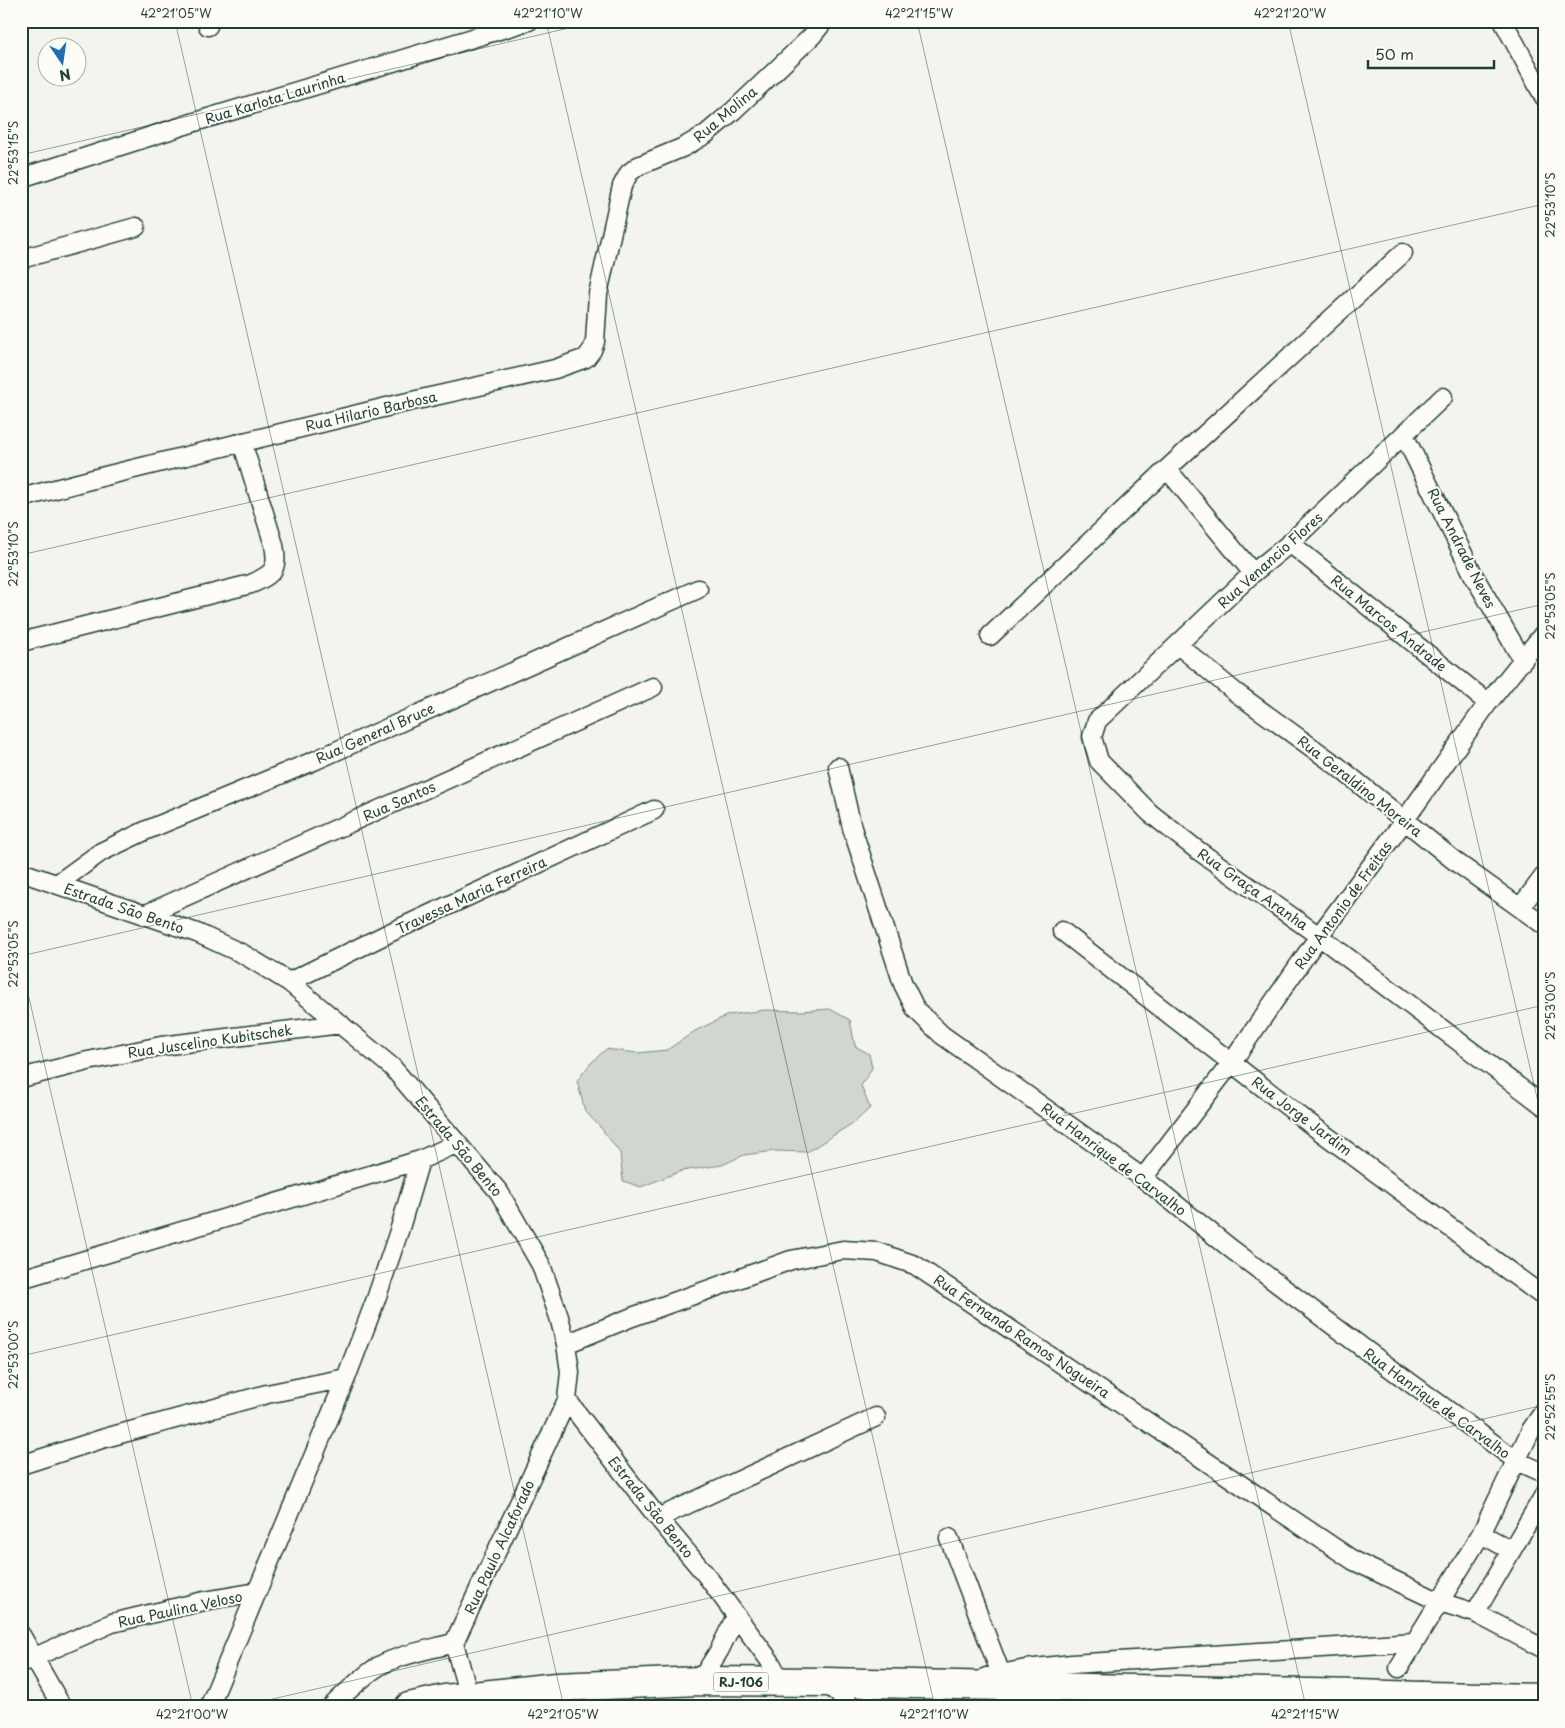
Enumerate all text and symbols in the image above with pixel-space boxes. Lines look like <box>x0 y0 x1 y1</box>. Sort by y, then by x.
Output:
text: 42°21'05"W <box>140 4 212 22</box>
text: 42°21'10"W <box>513 4 583 22</box>
text: 42°21'15"W <box>885 4 954 22</box>
text: 42°21'20"W <box>1254 4 1327 22</box>
north arrow <box>38 38 88 88</box>
scale bar <box>1368 38 1494 70</box>
text: 50 m <box>1375 42 1414 65</box>
text: N <box>57 64 73 87</box>
street label: Rua Karlota Laurinha <box>202 67 348 129</box>
street label: Rua Molina <box>689 81 762 147</box>
text: 22°53'15"S <box>4 121 22 185</box>
text: 22°53'10"S <box>1541 172 1559 238</box>
street label: Rua Hilario Barbosa <box>303 386 439 436</box>
street label: Rua Andrade Neves <box>1423 484 1501 612</box>
street label: Rua Venancio Flores <box>1213 507 1327 613</box>
text: 22°53'10"S <box>4 521 22 587</box>
street label: Rua Marcos Andrade <box>1327 570 1451 676</box>
text: 22°53'05"S <box>1541 572 1559 640</box>
street label: Rua General Bruce <box>312 697 438 769</box>
street label: Rua Geraldino Moreira <box>1293 731 1427 842</box>
street label: Rua Santos <box>359 776 439 826</box>
street label: Rua Antonio de Freitas <box>1289 837 1397 973</box>
street label: Rua Graça Aranha <box>1193 843 1313 935</box>
street label: Travessa Maria Ferreira <box>393 851 550 939</box>
street label: Estrada São Bento <box>61 878 187 938</box>
text: 22°53'05"S <box>4 920 22 988</box>
text: 22°53'00"S <box>1541 972 1559 1040</box>
street label: Rua Juscelino Kubitschek <box>126 1019 294 1063</box>
street label: Rua Jorge Jardim <box>1248 1071 1356 1161</box>
street label: Estrada São Bento <box>411 1091 508 1201</box>
street label: Rua Hanrique de Carvalho <box>1037 1097 1191 1221</box>
street label: Rua Fernando Ramos Nogueira <box>930 1269 1114 1403</box>
text: 22°53'00"S <box>4 1321 22 1389</box>
street label: Rua Hanrique de Carvalho <box>1359 1343 1515 1464</box>
text: 22°52'55"S <box>1541 1373 1559 1441</box>
street label: Estrada São Bento <box>603 1452 699 1563</box>
street label: Rua Paulo Alcaforado <box>459 1476 539 1618</box>
street label: Rua Paulina Veloso <box>116 1586 244 1632</box>
road number: RJ-106 <box>714 1672 768 1691</box>
text: 42°21'00"W <box>156 1705 229 1723</box>
text: 42°21'05"W <box>527 1705 599 1723</box>
text: 42°21'10"W <box>899 1705 969 1723</box>
text: 42°21'15"W <box>1271 1705 1340 1723</box>

